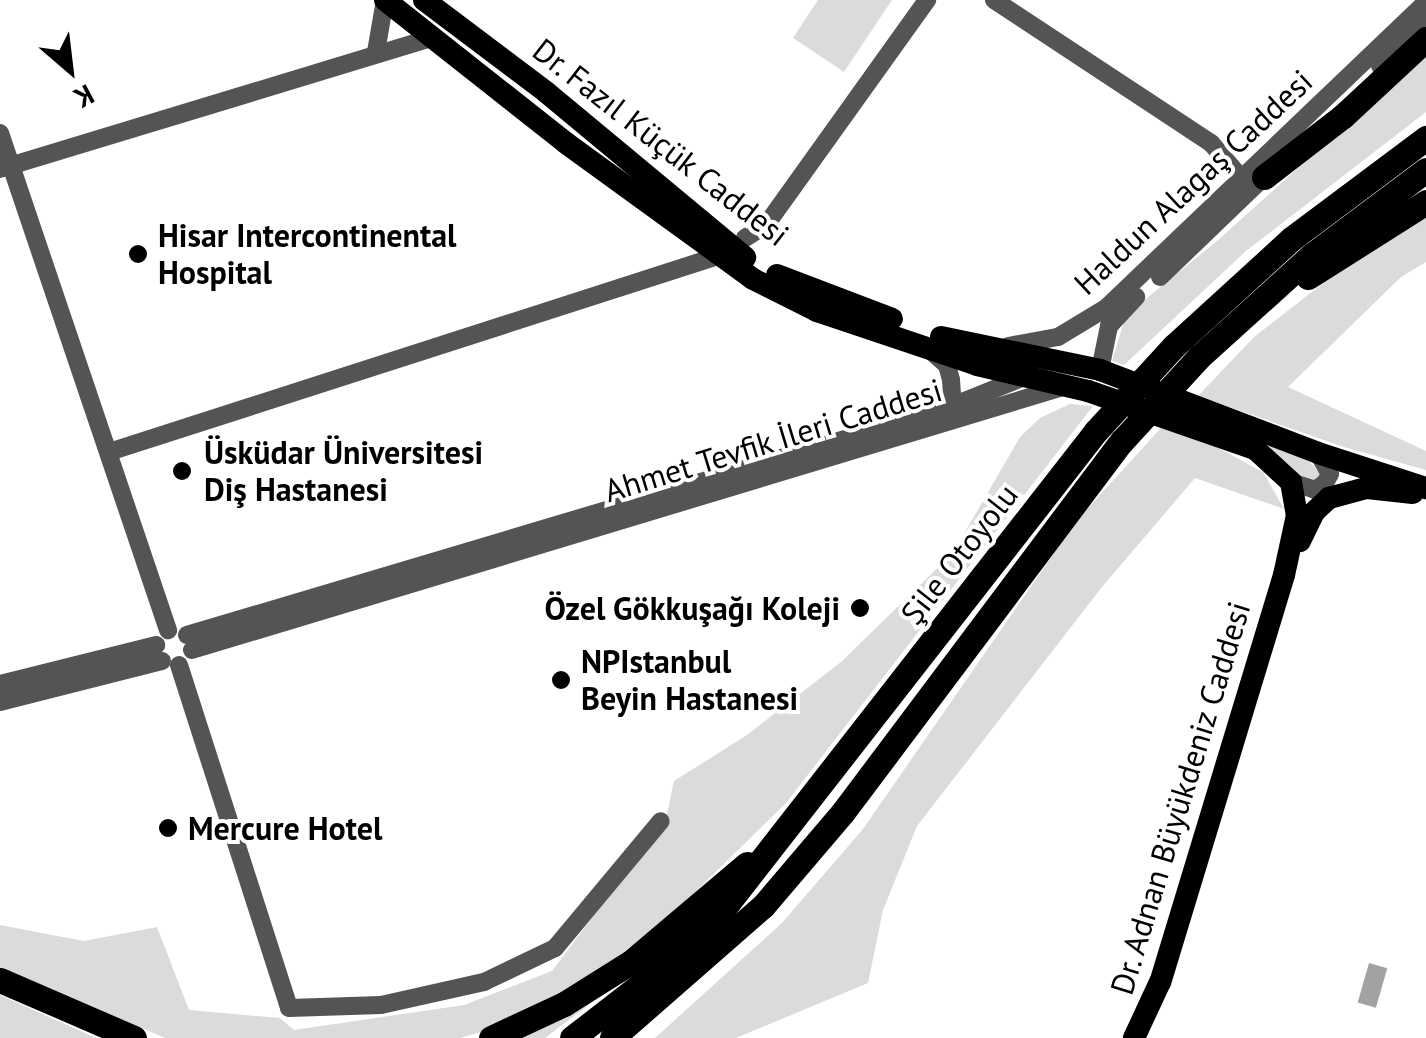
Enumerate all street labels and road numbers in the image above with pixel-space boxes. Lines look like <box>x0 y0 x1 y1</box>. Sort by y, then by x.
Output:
street label: Dr. Fazıl Küçük Caddesi <box>524 29 798 255</box>
street label: Haldun Alagaş Caddesi <box>1066 61 1320 303</box>
street label: Ahmet Tevfik İleri Caddesi <box>599 370 947 510</box>
street label: Şile Otoyolu <box>892 476 1026 632</box>
street label: Dr. Adnan Büyükdeniz Caddesi <box>1101 595 1259 1001</box>

